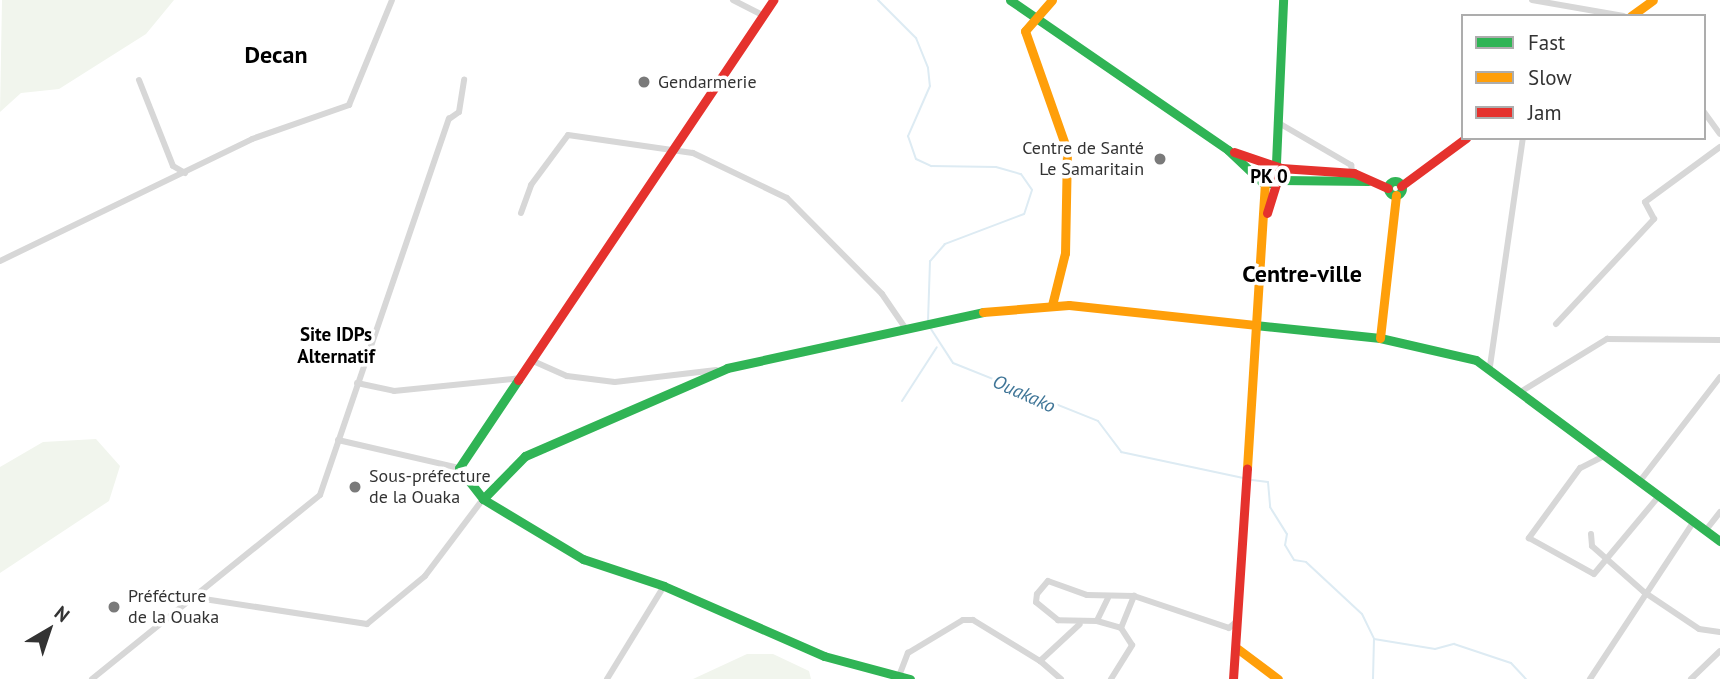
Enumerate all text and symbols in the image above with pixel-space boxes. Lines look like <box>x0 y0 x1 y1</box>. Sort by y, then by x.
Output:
legend <box>1461 14 1706 140</box>
text: Fast <box>1528 29 1565 56</box>
district label: Decan <box>245 41 307 69</box>
text: Slow <box>1528 64 1572 91</box>
place label: Gendarmerie <box>658 71 757 93</box>
marker: Gendarmerie <box>636 74 652 90</box>
text: Jam <box>1528 99 1562 126</box>
place label: Centre de Santé Le Samaritain <box>1022 138 1144 180</box>
marker: Centre de Santé Le Samaritain <box>1150 149 1170 169</box>
district label: PK 0 <box>1250 166 1288 188</box>
district label: Centre-ville <box>1242 260 1362 288</box>
district label: Site IDPs Alternatif <box>297 324 375 368</box>
water label: Ouakako <box>989 370 1059 418</box>
place label: Sous-préfecture de la Ouaka <box>369 466 491 508</box>
marker: Sous-préfecture de la Ouaka <box>347 479 363 495</box>
place label: Préfécture de la Ouaka <box>128 586 219 628</box>
north arrow <box>14 595 84 665</box>
marker: Préfécture de la Ouaka <box>106 599 122 615</box>
text: N <box>50 600 75 627</box>

